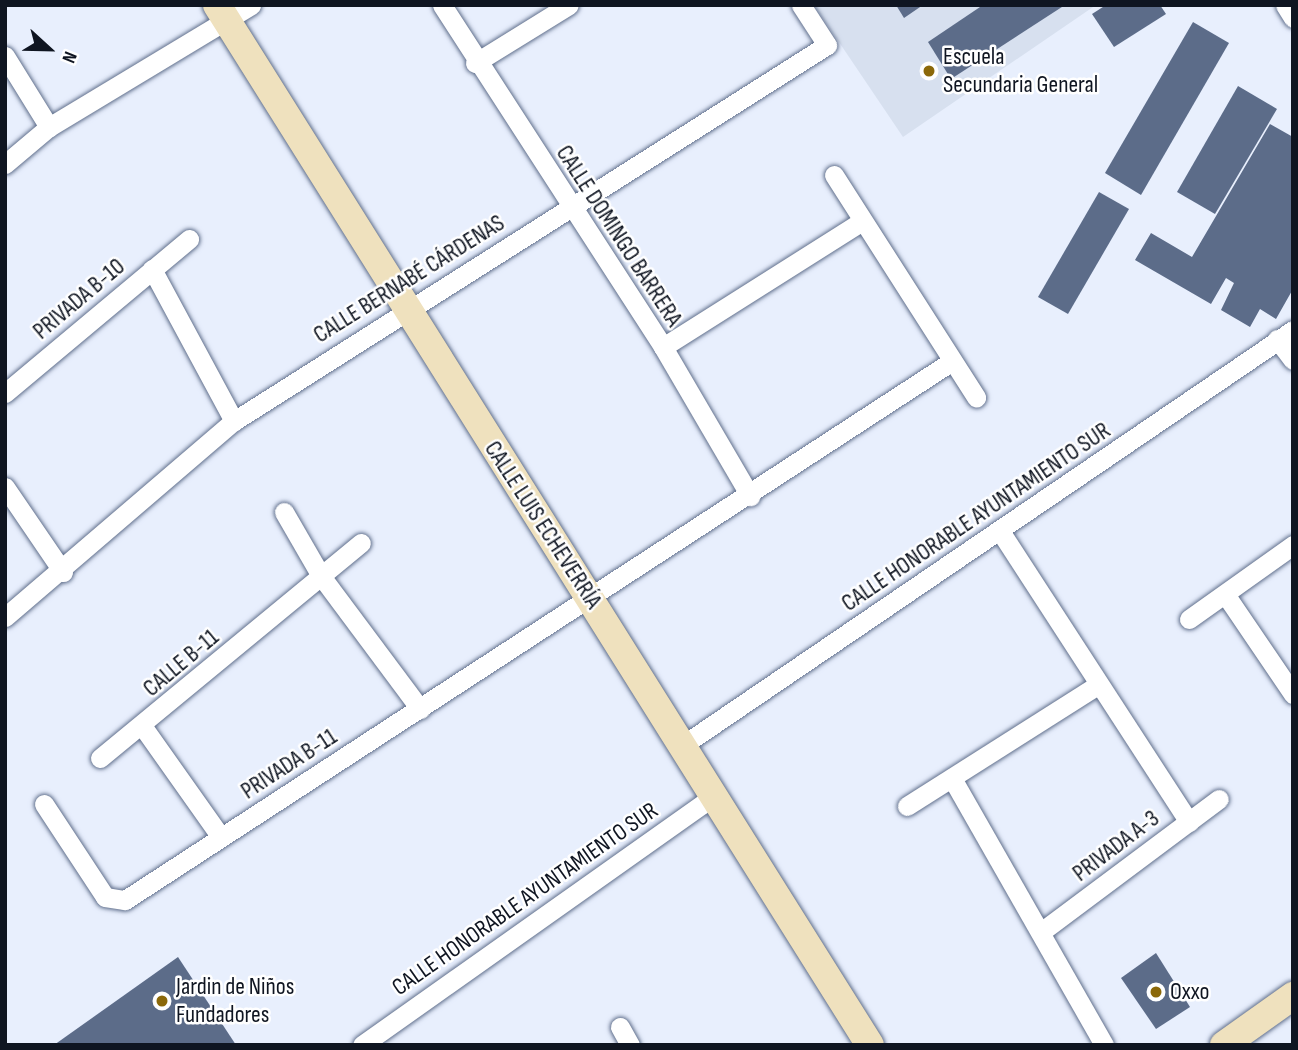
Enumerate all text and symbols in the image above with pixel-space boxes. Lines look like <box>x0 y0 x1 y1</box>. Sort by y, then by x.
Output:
north arrow <box>14 14 84 84</box>
place label: Escuela Secundaria General <box>943 43 1098 99</box>
text: N <box>56 48 81 66</box>
marker: Escuela Secundaria General <box>921 63 937 79</box>
street label: CALLE DOMINGO BARRERA <box>550 140 688 332</box>
street label: CALLE BERNABÉ CÁRDENAS <box>308 209 510 349</box>
street label: PRIVADA B-10 <box>27 252 131 346</box>
street label: CALLE HONORABLE AYUNTAMIENTO SUR <box>836 416 1116 618</box>
street label: CALLE LUIS ECHEVERRÍA <box>478 436 608 614</box>
street label: CALLE B-11 <box>137 623 225 703</box>
street label: PRIVADA B-11 <box>236 722 342 806</box>
street label: CALLE HONORABLE AYUNTAMIENTO SUR <box>387 796 663 1002</box>
street label: PRIVADA A-3 <box>1067 804 1165 888</box>
place label: Jardin de Niños Fundadores <box>176 973 294 1029</box>
place label: Oxxo <box>1170 978 1209 1006</box>
marker: Oxxo <box>1148 984 1164 1000</box>
marker: Jardin de Niños Fundadores <box>154 993 170 1009</box>

